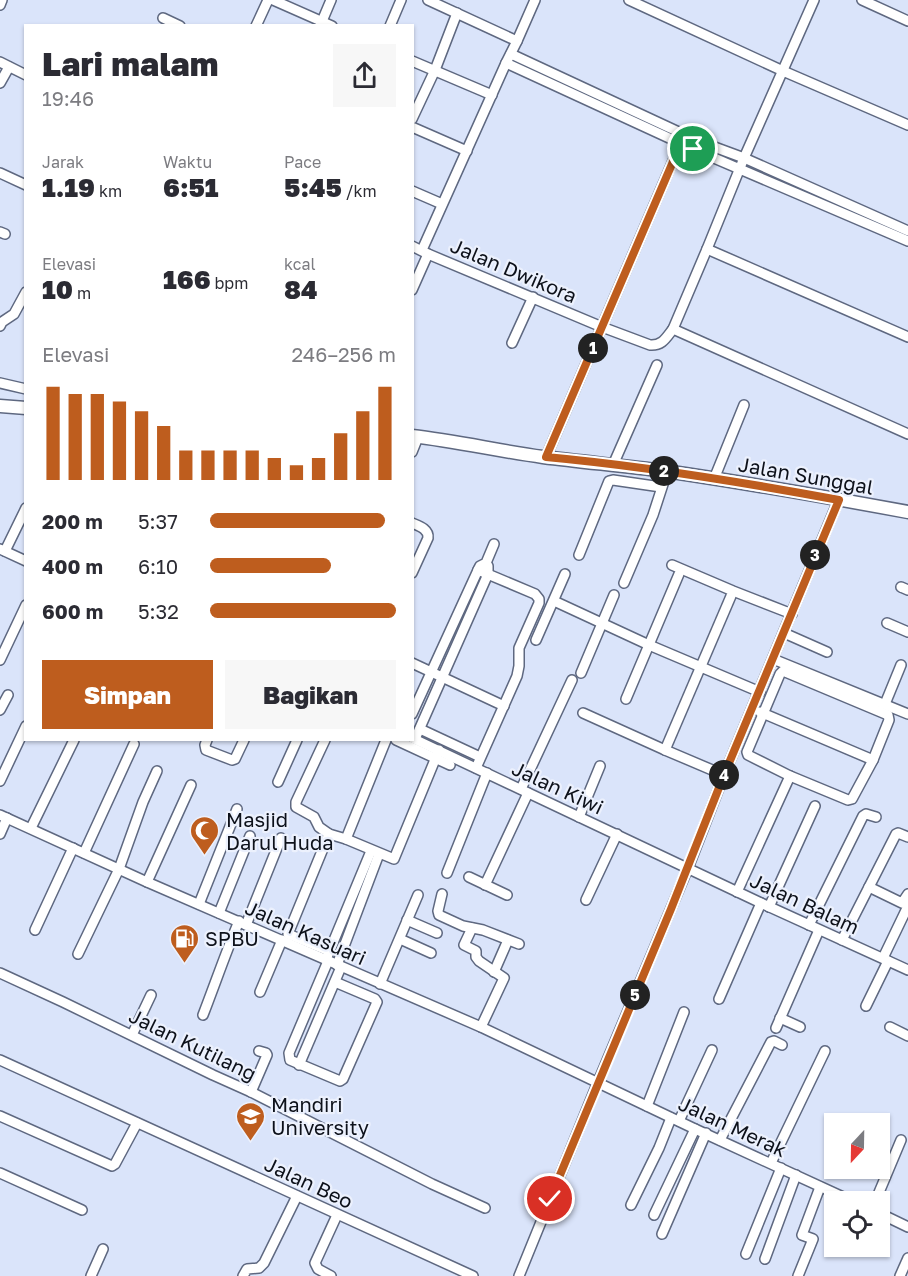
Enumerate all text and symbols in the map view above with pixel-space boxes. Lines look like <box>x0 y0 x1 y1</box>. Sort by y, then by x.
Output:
text: Lari malam <box>42 44 218 83</box>
button: share <box>333 44 396 107</box>
text: 19:46 <box>42 86 94 110</box>
pin <box>667 123 718 174</box>
icon: arrive <box>676 132 709 165</box>
text: Jarak <box>42 152 84 172</box>
text: Waktu <box>163 152 212 172</box>
text: Pace <box>284 152 321 172</box>
text: 1.19 <box>42 172 95 203</box>
text: 6:51 <box>163 172 219 203</box>
text: 5:45 <box>284 172 342 203</box>
text: km <box>95 181 122 201</box>
text: /km <box>342 181 377 201</box>
street label: Jalan Dwikora <box>447 233 581 307</box>
text: Elevasi <box>42 254 96 274</box>
text: kcal <box>284 254 316 274</box>
text: 166 <box>163 264 211 295</box>
text: bpm <box>211 273 248 293</box>
text: 10 <box>42 274 73 305</box>
text: 84 <box>284 274 318 305</box>
text: m <box>73 283 91 303</box>
pin: 1 <box>578 333 608 363</box>
text: 1 <box>589 338 597 358</box>
text: Elevasi <box>42 342 109 366</box>
text: 246–256 m <box>292 342 396 366</box>
street label: Jalan Sunggal <box>737 451 875 499</box>
pin: 2 <box>649 456 679 486</box>
text: 2 <box>659 461 669 481</box>
text: 200 m <box>42 509 103 533</box>
text: 5:37 <box>138 509 178 533</box>
pin: 3 <box>800 540 830 570</box>
text: 3 <box>810 545 820 565</box>
text: 400 m <box>42 554 103 578</box>
text: 6:10 <box>138 554 178 578</box>
text: 600 m <box>42 599 103 623</box>
text: 5:32 <box>138 599 179 623</box>
button: Simpan <box>42 660 213 729</box>
button: Bagikan <box>225 660 396 729</box>
street label: Jalan Kiwi <box>508 755 608 819</box>
pin: 4 <box>709 760 739 790</box>
text: 4 <box>719 765 729 785</box>
place label: Masjid Darul Huda <box>226 807 334 854</box>
mosque icon: Masjid Darul Huda <box>189 814 221 856</box>
street label: Jalan Balam <box>747 867 863 939</box>
street label: Jalan Kasuari <box>242 895 370 969</box>
fuel station icon: SPBU <box>168 922 200 964</box>
place label: SPBU <box>205 926 259 950</box>
pin: 5 <box>620 980 650 1010</box>
text: 5 <box>630 985 640 1005</box>
street label: Jalan Kutilang <box>125 1003 261 1085</box>
street label: Jalan Merak <box>675 1091 791 1161</box>
place label: Mandiri University <box>271 1092 369 1139</box>
school or university icon: Mandiri University <box>234 1100 266 1142</box>
north arrow <box>824 1113 890 1179</box>
map controls <box>824 1113 890 1257</box>
street label: Jalan Beo <box>261 1151 357 1213</box>
pin <box>524 1173 575 1224</box>
icon: check <box>533 1182 566 1215</box>
button: locate <box>824 1191 890 1257</box>

